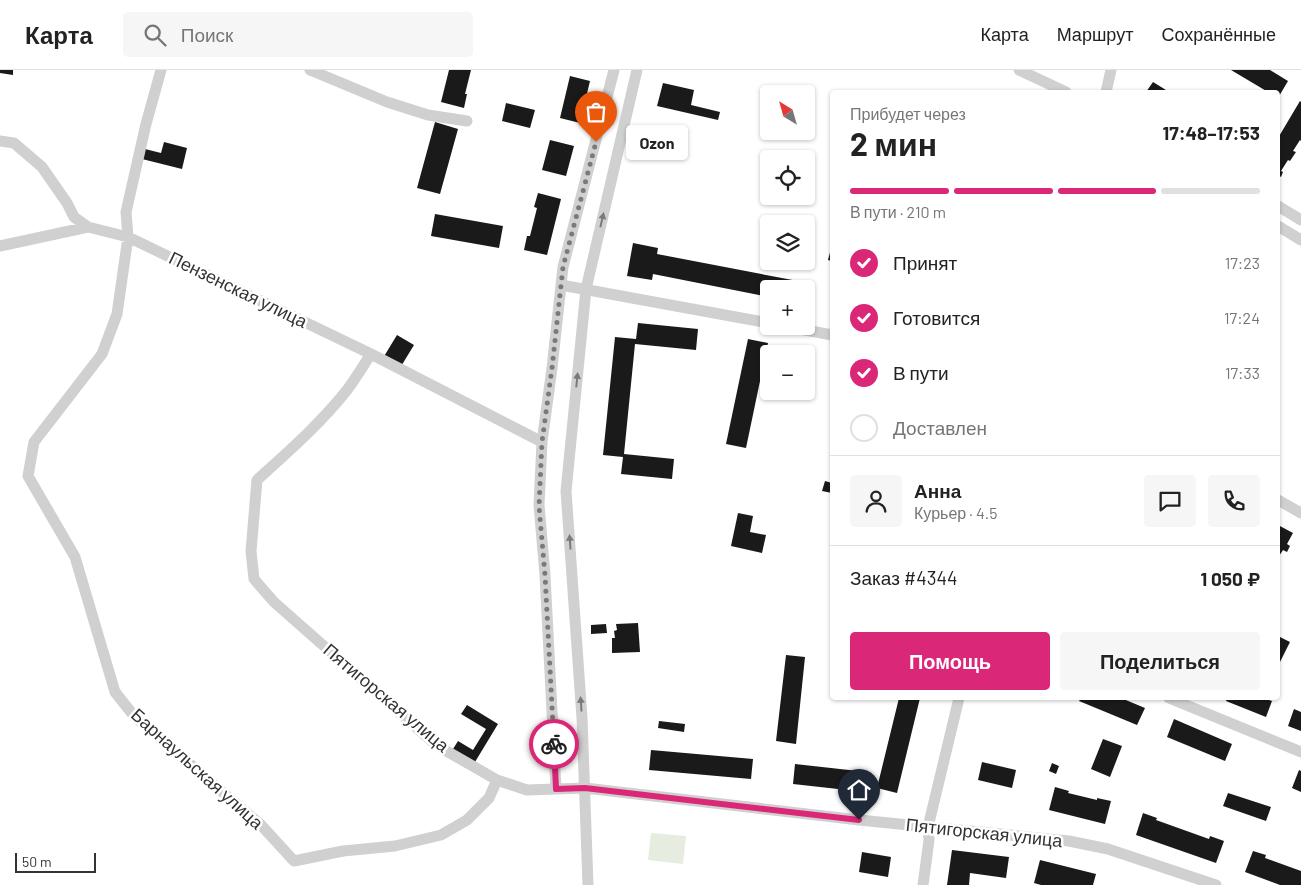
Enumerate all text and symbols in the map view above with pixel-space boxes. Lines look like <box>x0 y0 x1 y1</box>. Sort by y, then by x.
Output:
search box <box>123 12 473 57</box>
text: Карта <box>25 20 93 49</box>
icon: search <box>141 21 169 49</box>
text: Поиск <box>181 23 233 46</box>
text: Карта <box>981 23 1029 45</box>
text: Маршрут <box>1057 23 1133 45</box>
text: Сохранённые <box>1161 23 1276 45</box>
north arrow <box>760 85 815 140</box>
map controls <box>760 85 815 400</box>
pin <box>575 91 617 142</box>
icon: bag <box>582 98 610 126</box>
text: Прибудет через <box>850 104 966 123</box>
text: 17:48–17:53 <box>1163 121 1260 144</box>
callout: Ozon <box>626 124 688 160</box>
text: 2 мин <box>850 124 937 162</box>
text: Ozon <box>640 133 674 152</box>
button: locate <box>760 150 815 205</box>
text: В пути · 210 m <box>850 202 946 221</box>
one-way arrow <box>598 213 606 228</box>
button: layers <box>760 215 815 270</box>
street label: Пензенская улица <box>166 246 312 333</box>
icon: check <box>850 249 878 277</box>
text: Принят <box>893 251 957 274</box>
text: 17:23 <box>1225 253 1260 272</box>
button: + <box>760 280 815 335</box>
icon: check <box>850 304 878 332</box>
text: Готовится <box>893 306 980 329</box>
text: 17:24 <box>1224 308 1260 327</box>
button: − <box>760 345 815 400</box>
icon: check <box>850 359 878 387</box>
text: В пути <box>893 361 949 384</box>
text: 17:33 <box>1225 363 1260 382</box>
one-way arrow <box>573 372 581 388</box>
text: Доставлен <box>893 416 987 439</box>
button: person <box>850 475 902 527</box>
button: chat <box>1144 475 1196 527</box>
button: phone <box>1208 475 1260 527</box>
text: Анна <box>914 479 961 502</box>
text: Курьер · 4.5 <box>914 503 997 522</box>
one-way arrow <box>566 534 574 550</box>
text: Заказ #4344 <box>850 566 957 589</box>
text: 1 050 ₽ <box>1200 567 1260 590</box>
button: Помощь <box>850 632 1050 690</box>
button: Поделиться <box>1060 632 1260 690</box>
street label: Пятигорская улица <box>319 638 455 757</box>
one-way arrow <box>577 696 585 712</box>
street label: Барнаульская улица <box>127 703 269 834</box>
courier <box>529 719 579 769</box>
icon: bike <box>540 730 568 758</box>
pin <box>838 769 880 820</box>
icon: home <box>845 776 873 804</box>
street label: Пятигорская улица <box>905 813 1064 851</box>
scale bar <box>15 850 96 873</box>
text: 50 m <box>22 853 51 870</box>

